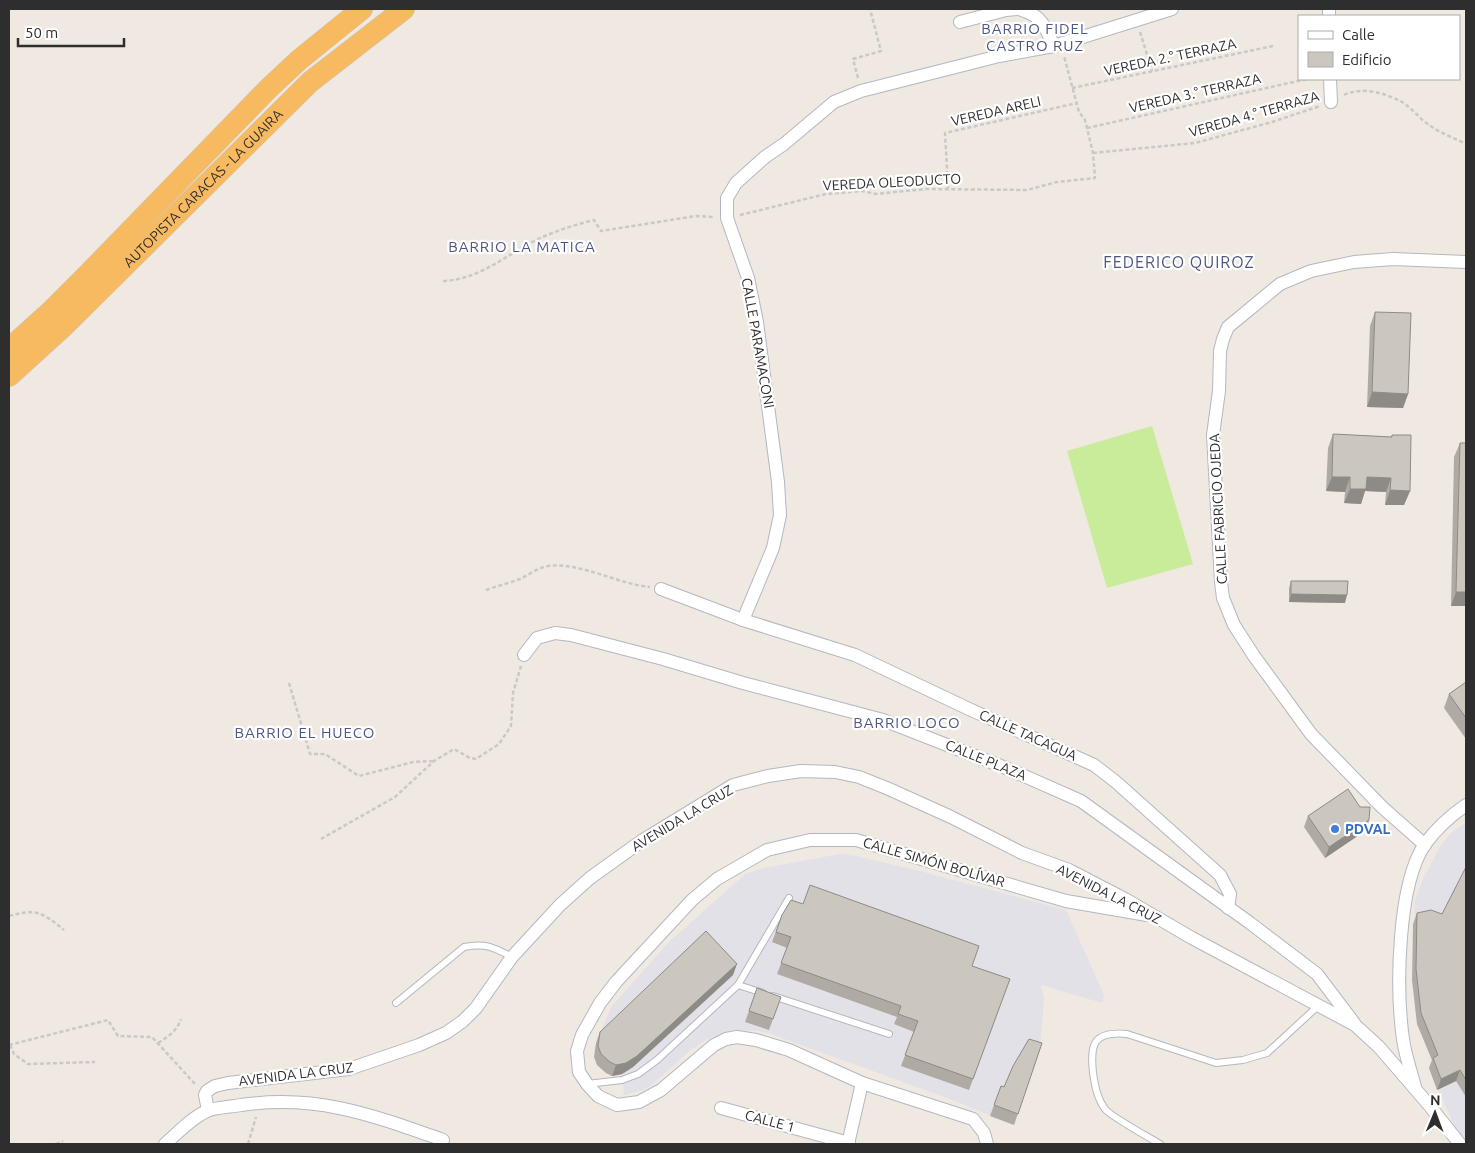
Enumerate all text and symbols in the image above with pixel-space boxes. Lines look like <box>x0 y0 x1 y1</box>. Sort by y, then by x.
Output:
scale bar <box>18 15 124 47</box>
legend <box>1298 15 1460 80</box>
district label: BARRIO FIDEL CASTRO RUZ <box>981 20 1089 54</box>
text: 50 m <box>25 24 58 41</box>
text: Calle <box>1342 26 1375 43</box>
street label: VEREDA 2.° TERRAZA <box>1103 35 1237 79</box>
text: Edificio <box>1342 51 1391 68</box>
street label: VEREDA 3.° TERRAZA <box>1128 70 1262 116</box>
street label: VEREDA 4.° TERRAZA <box>1187 88 1321 140</box>
street label: VEREDA ARELI <box>949 93 1043 129</box>
street label: AUTOPISTA CARACAS - LA GUAIRA <box>120 106 286 270</box>
street label: VEREDA OLEODUCTO <box>822 170 962 194</box>
district label: BARRIO LA MATICA <box>448 238 596 255</box>
district label: FEDERICO QUIROZ <box>1103 253 1255 271</box>
street label: CALLE PARAMACONI <box>739 276 777 410</box>
street label: CALLE FABRICIO OJEDA <box>1206 433 1230 585</box>
street label: CALLE TACAGUA <box>977 706 1079 764</box>
district label: BARRIO LOCO <box>853 714 961 731</box>
district label: BARRIO EL HUECO <box>235 724 375 741</box>
street label: CALLE PLAZA <box>943 737 1029 783</box>
street label: AVENIDA LA CRUZ <box>628 781 736 855</box>
place label: PDVAL <box>1345 821 1391 837</box>
marker: PDVAL <box>1329 823 1341 835</box>
street label: CALLE SIMÓN BOLÍVAR <box>861 833 1007 890</box>
street label: AVENIDA LA CRUZ <box>1054 861 1164 927</box>
street label: AVENIDA LA CRUZ <box>238 1059 354 1089</box>
north arrow <box>1410 1088 1460 1138</box>
text: N <box>1430 1092 1441 1108</box>
street label: CALLE 1 <box>743 1107 797 1135</box>

